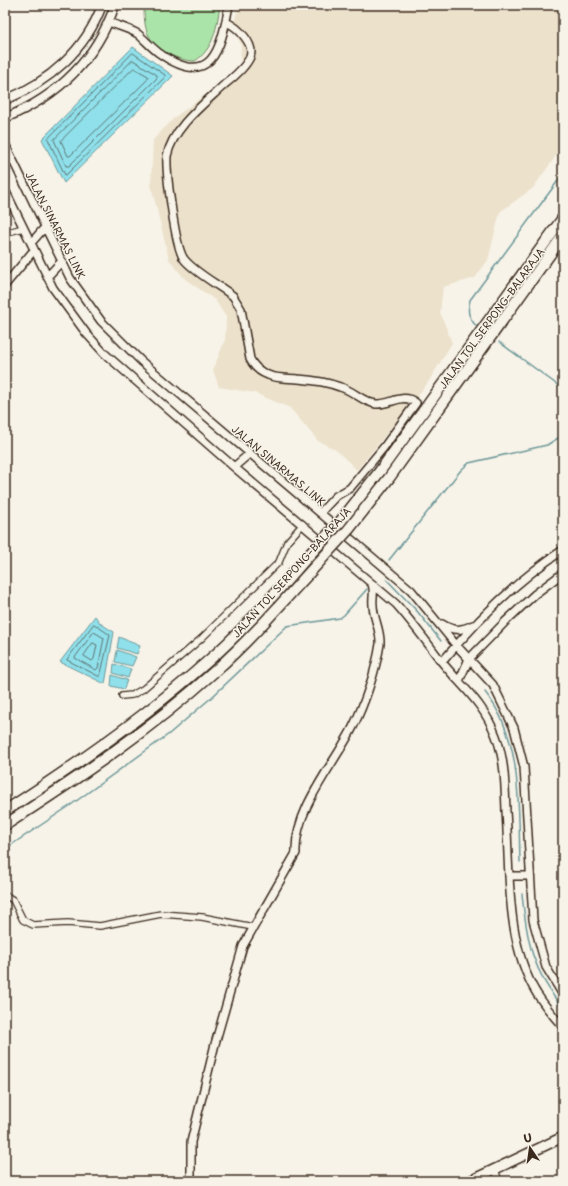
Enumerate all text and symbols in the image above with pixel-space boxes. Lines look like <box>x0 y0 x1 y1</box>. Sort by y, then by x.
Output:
street label: JALAN SINARMAS LINK <box>22 169 90 281</box>
street label: JALAN TOL SERPONG–BALARAJA <box>435 244 548 391</box>
street label: JALAN SINARMAS LINK <box>229 421 329 509</box>
street label: JALAN TOL SERPONG–BALARAJA <box>228 503 354 640</box>
north arrow <box>510 1128 550 1168</box>
text: U <box>522 1129 534 1147</box>

